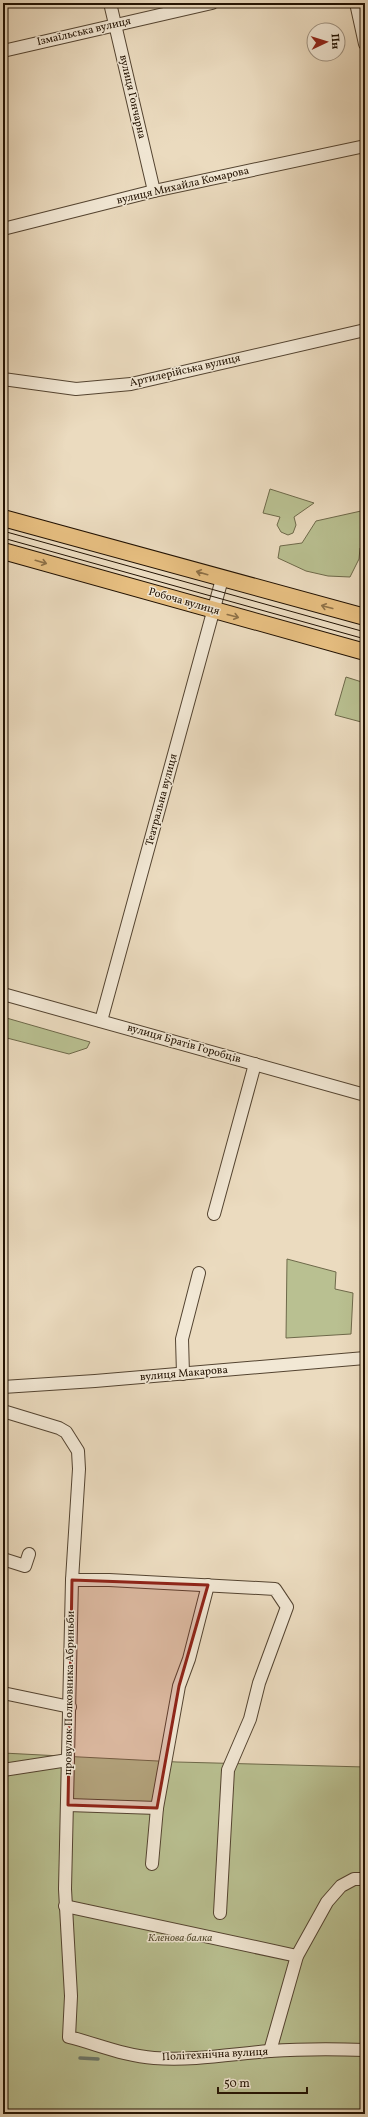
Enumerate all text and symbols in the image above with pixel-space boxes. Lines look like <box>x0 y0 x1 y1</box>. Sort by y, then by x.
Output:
street label: Ізмаїльська вулиця <box>35 14 133 50</box>
north arrow <box>306 22 346 62</box>
text: Пн <box>326 33 343 50</box>
street label: вулиця Гончарна <box>115 54 149 141</box>
street label: вулиця Михайла Комарова <box>115 163 251 209</box>
street label: Артилерійська вулиця <box>128 351 242 391</box>
one-way arrow <box>34 559 47 566</box>
one-way arrow <box>196 569 209 576</box>
street label: Робоча вулиця <box>147 585 222 619</box>
one-way arrow <box>321 603 334 610</box>
one-way arrow <box>226 613 239 620</box>
street label: Театральна вулиця <box>142 752 182 848</box>
street label: вулиця Братів Горобців <box>125 1021 243 1068</box>
street label: вулиця Макарова <box>139 1363 229 1385</box>
street label: провулок Полковника Абриньби <box>61 1610 79 1775</box>
park label: Кленова балка <box>148 1931 212 1946</box>
street label: Політехнічна вулиця <box>162 2045 269 2065</box>
scale bar <box>218 2069 307 2095</box>
text: 50 m <box>224 2076 250 2092</box>

